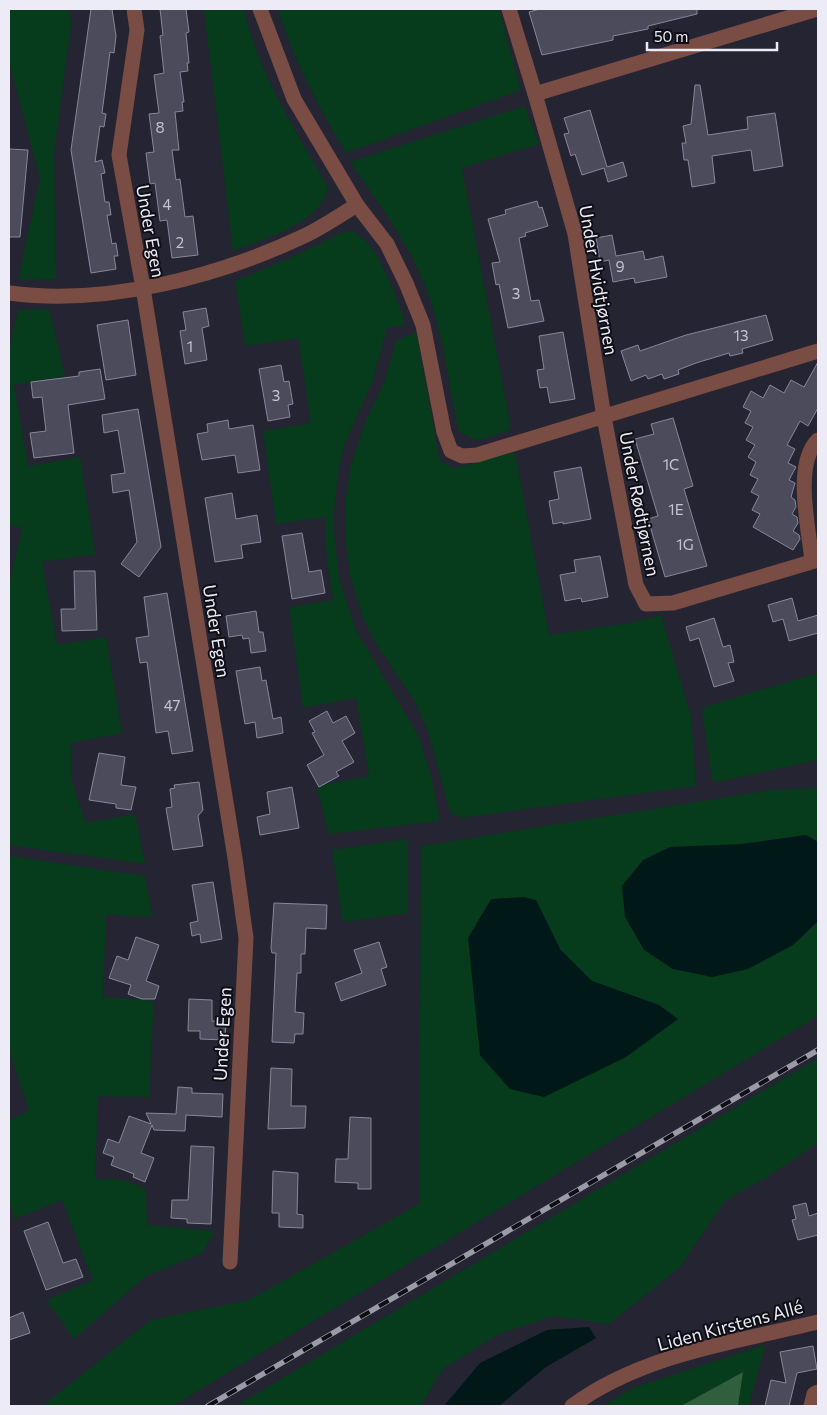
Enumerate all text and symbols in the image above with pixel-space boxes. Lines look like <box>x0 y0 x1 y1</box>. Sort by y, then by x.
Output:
scale bar <box>647 20 777 52</box>
text: 50 m <box>654 27 688 45</box>
house number: 8 <box>155 118 165 136</box>
street label: Under Egen <box>132 183 170 279</box>
house number: 4 <box>163 195 172 213</box>
street label: Under Hvidtjørnen <box>575 203 623 357</box>
house number: 2 <box>176 233 184 251</box>
house number: 9 <box>615 257 625 275</box>
house number: 3 <box>512 284 520 302</box>
house number: 13 <box>734 326 748 344</box>
house number: 1 <box>187 337 193 355</box>
house number: 3 <box>272 386 280 404</box>
street label: Under Rødtjørnen <box>615 430 665 578</box>
house number: 1C <box>663 455 679 473</box>
house number: 1E <box>668 500 684 518</box>
house number: 1G <box>676 535 694 553</box>
street label: Under Egen <box>199 583 235 679</box>
house number: 47 <box>164 696 180 714</box>
street label: Under Egen <box>209 986 235 1082</box>
street label: Liden Kirstens Allé <box>655 1295 805 1355</box>

